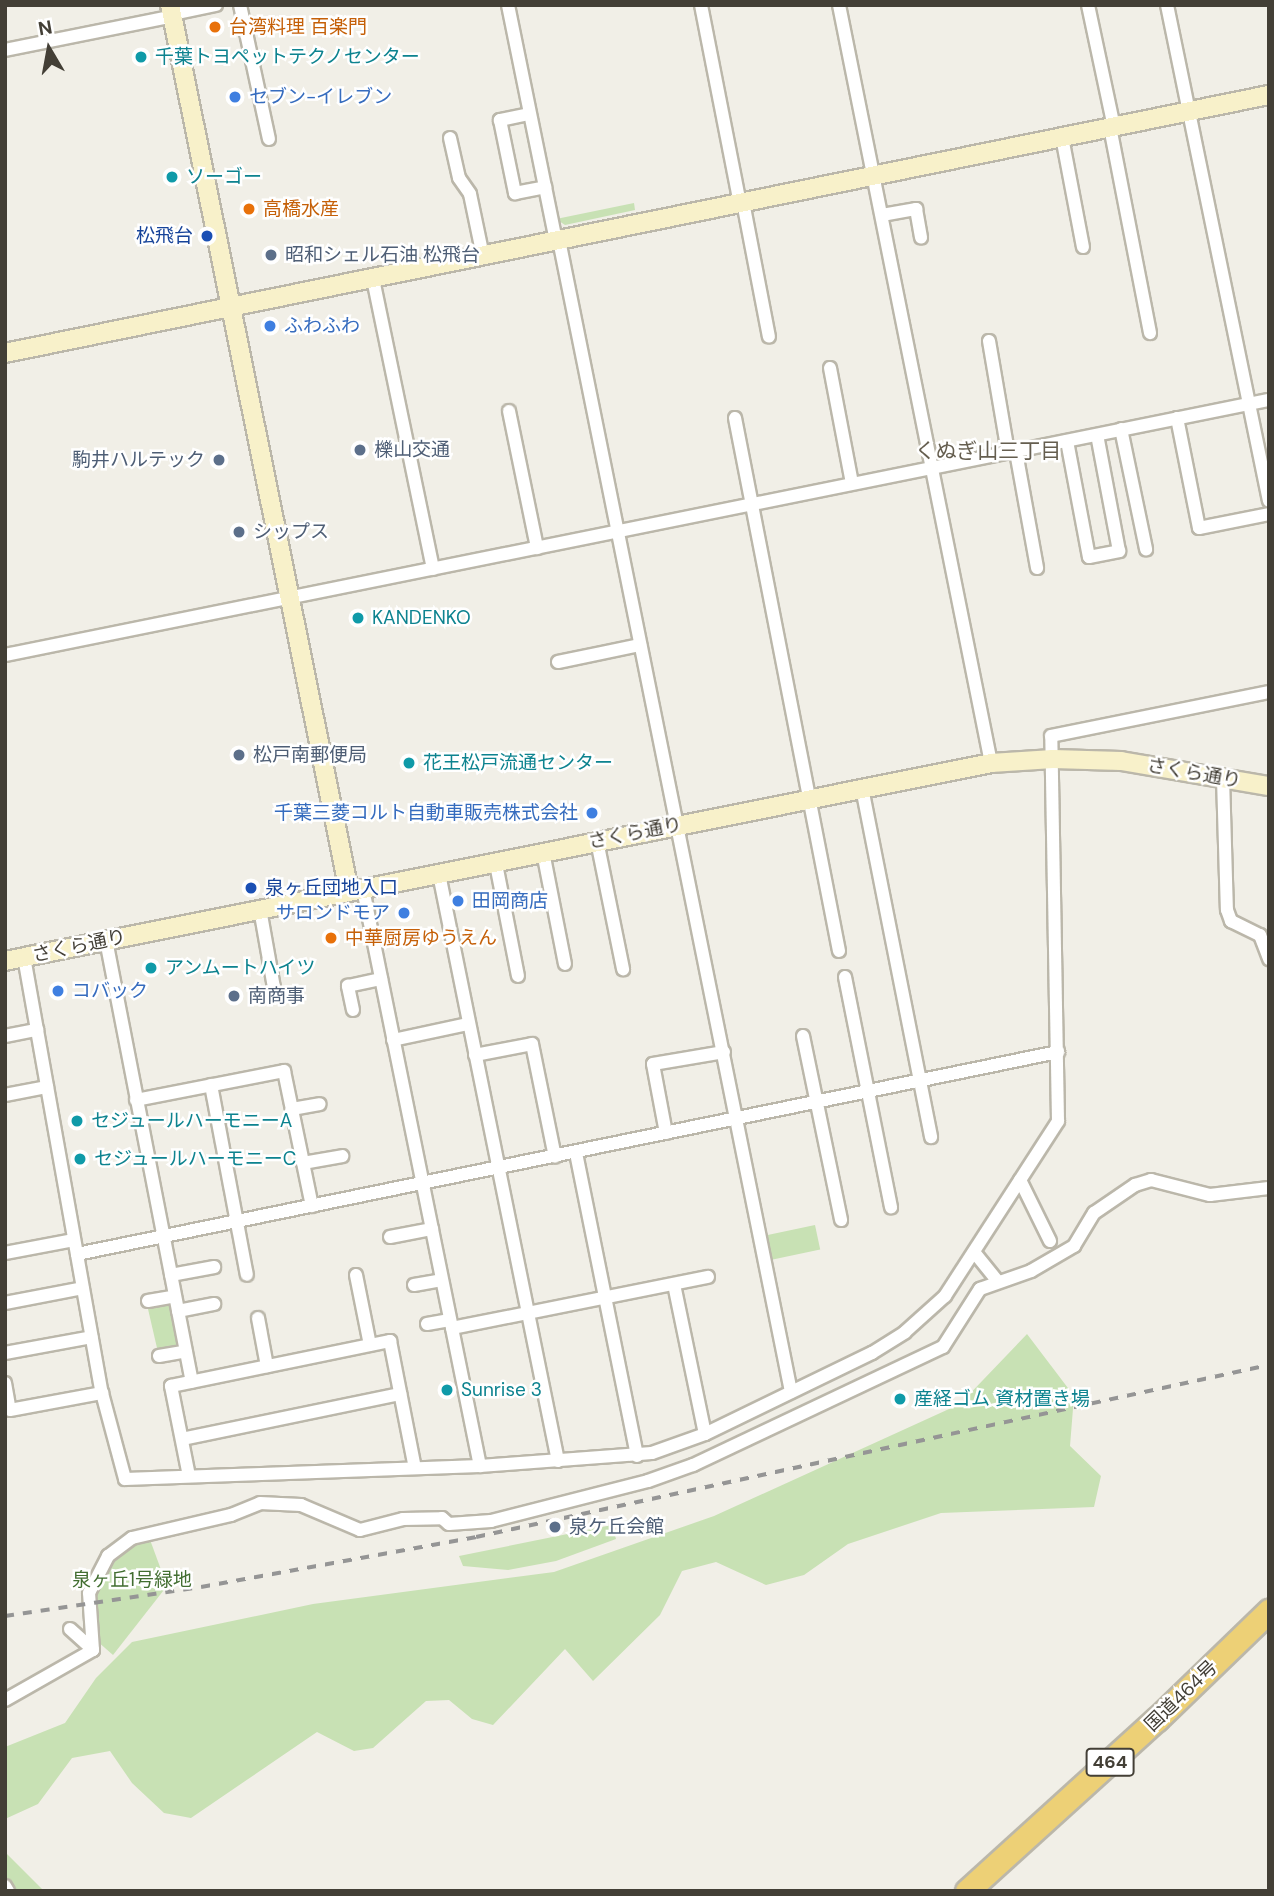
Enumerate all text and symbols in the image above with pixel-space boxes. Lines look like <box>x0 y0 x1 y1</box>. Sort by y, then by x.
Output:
north arrow <box>14 14 84 84</box>
text: N <box>36 14 54 41</box>
place label: 台湾料理 百楽門 <box>229 16 367 38</box>
marker: 台湾料理 百楽門 <box>207 19 223 35</box>
place label: 千葉トヨペットテクノセンター <box>155 46 421 68</box>
marker: 千葉トヨペットテクノセンター <box>133 49 149 65</box>
place label: セブン-イレブン <box>249 86 392 108</box>
marker: セブン-イレブン <box>227 89 243 105</box>
place label: ソーゴー <box>186 166 262 188</box>
marker: ソーゴー <box>164 169 180 185</box>
place label: 高橋水産 <box>263 198 339 220</box>
marker: 高橋水産 <box>241 201 257 217</box>
place label: 松飛台 <box>136 225 193 247</box>
marker: 松飛台 <box>199 228 215 244</box>
place label: 昭和シェル石油 松飛台 <box>285 244 480 266</box>
marker: 昭和シェル石油 松飛台 <box>263 247 279 263</box>
place label: ふわふわ <box>284 315 360 337</box>
marker: ふわふわ <box>262 318 278 334</box>
district label: くぬぎ山三丁目 <box>915 438 1061 464</box>
place label: 櫟山交通 <box>374 439 450 461</box>
marker: 櫟山交通 <box>352 442 368 458</box>
place label: 駒井ハルテック <box>72 449 205 471</box>
marker: 駒井ハルテック <box>211 452 227 468</box>
place label: シップス <box>253 521 329 543</box>
marker: シップス <box>231 524 247 540</box>
place label: KANDENKO <box>372 607 471 629</box>
marker: KANDENKO <box>350 610 366 626</box>
place label: 松戸南郵便局 <box>253 744 367 766</box>
marker: 松戸南郵便局 <box>231 747 247 763</box>
place label: 花王松戸流通センター <box>423 752 613 774</box>
street label: さくら通り <box>1145 754 1243 792</box>
marker: 花王松戸流通センター <box>401 755 417 771</box>
place label: 千葉三菱コルト自動車販売株式会社 <box>274 802 578 824</box>
marker: 千葉三菱コルト自動車販売株式会社 <box>584 805 600 821</box>
street label: さくら通り <box>586 813 684 853</box>
place label: 泉ヶ丘団地入口 <box>265 877 398 899</box>
marker: 泉ヶ丘団地入口 <box>243 880 259 896</box>
place label: 田岡商店 <box>472 890 548 912</box>
marker: 田岡商店 <box>450 893 466 909</box>
place label: サロンドモア <box>276 902 390 924</box>
marker: サロンドモア <box>396 905 412 921</box>
street label: さくら通り <box>30 925 128 967</box>
place label: 中華厨房ゆうえん <box>345 927 497 949</box>
marker: 中華厨房ゆうえん <box>323 930 339 946</box>
place label: アンムートハイツ <box>165 957 317 979</box>
marker: アンムートハイツ <box>143 960 159 976</box>
place label: コバック <box>72 980 148 1002</box>
marker: コバック <box>50 983 66 999</box>
place label: 南商事 <box>248 985 305 1007</box>
marker: 南商事 <box>226 988 242 1004</box>
place label: セジュールハーモニーA <box>91 1110 294 1132</box>
marker: セジュールハーモニーA <box>69 1113 85 1129</box>
place label: セジュールハーモニーC <box>94 1148 298 1170</box>
marker: セジュールハーモニーC <box>72 1151 88 1167</box>
place label: Sunrise 3 <box>461 1379 542 1401</box>
marker: Sunrise 3 <box>439 1382 455 1398</box>
place label: 産経ゴム 資材置き場 <box>914 1388 1090 1410</box>
marker: 産経ゴム 資材置き場 <box>892 1391 908 1407</box>
place label: 泉ケ丘会館 <box>569 1516 664 1538</box>
marker: 泉ケ丘会館 <box>547 1519 563 1535</box>
park label: 泉ヶ丘1号緑地 <box>72 1569 192 1591</box>
street label: 国道464号 <box>1140 1656 1222 1736</box>
road number: 464 <box>1086 1748 1134 1777</box>

